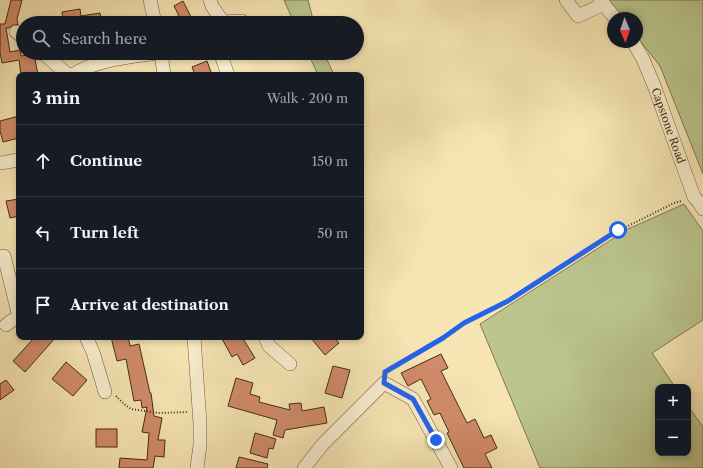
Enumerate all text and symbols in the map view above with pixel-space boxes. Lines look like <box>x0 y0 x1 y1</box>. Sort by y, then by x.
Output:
north arrow <box>607 12 643 48</box>
search box <box>16 16 364 60</box>
icon: search <box>30 27 52 49</box>
text: Search here <box>62 29 147 48</box>
street label: Capstone Road <box>648 86 689 166</box>
text: 3 min <box>32 88 81 108</box>
text: Walk · 200 m <box>267 90 348 106</box>
icon: ahead <box>32 150 54 172</box>
text: Continue <box>70 151 142 170</box>
text: 150 m <box>312 153 348 169</box>
route start <box>609 221 627 239</box>
icon: left <box>32 222 54 244</box>
text: Turn left <box>70 223 139 242</box>
text: 50 m <box>317 225 348 241</box>
icon: arrive <box>32 294 54 316</box>
text: Arrive at destination <box>70 295 229 314</box>
map controls <box>655 384 691 456</box>
button: + <box>655 384 691 420</box>
button: − <box>655 420 691 456</box>
route end <box>427 431 445 449</box>

